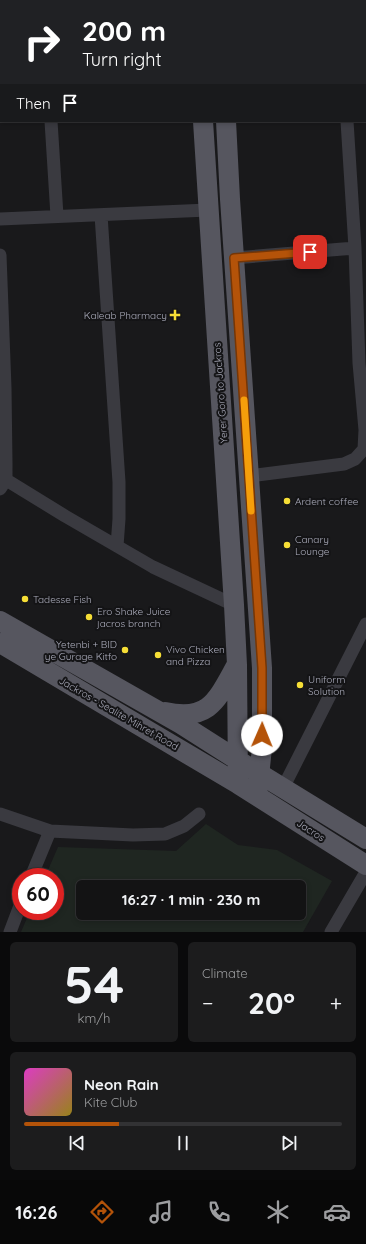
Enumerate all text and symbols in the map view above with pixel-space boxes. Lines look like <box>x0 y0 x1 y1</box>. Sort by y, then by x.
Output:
text: 200 m <box>82 13 166 48</box>
icon: right <box>16 16 68 68</box>
text: Turn right <box>82 48 162 71</box>
icon: arrive <box>59 92 81 114</box>
text: Then <box>16 94 51 113</box>
pin <box>293 235 327 269</box>
icon: arrive <box>299 241 321 263</box>
place label: Kaleab Pharmacy <box>84 309 167 322</box>
marker: Kaleab Pharmacy <box>170 310 180 320</box>
street label: Yerer Goro to Jackros <box>210 342 231 444</box>
place label: Ardent coffee <box>295 495 359 508</box>
marker: Ardent coffee <box>282 496 292 506</box>
place label: Canary Lounge <box>295 533 330 558</box>
marker: Canary Lounge <box>282 540 292 550</box>
place label: Tadesse Fish <box>33 593 92 606</box>
marker: Tadesse Fish <box>20 594 30 604</box>
place label: Ero Shake Juice jacros branch <box>96 605 171 630</box>
marker: Ero Shake Juice jacros branch <box>84 612 94 622</box>
place label: Yetenbi + BID ye Gurage Kitfo <box>45 638 117 663</box>
place label: Vivo Chicken and Pizza <box>166 643 225 668</box>
marker: Yetenbi + BID ye Gurage Kitfo <box>120 645 130 655</box>
marker: Vivo Chicken and Pizza <box>153 650 163 660</box>
place label: Uniform Solution <box>308 673 345 698</box>
street label: Jackros - Sealite Mihret Road <box>57 674 181 753</box>
marker: Uniform Solution <box>295 680 305 690</box>
position arrow <box>241 714 283 756</box>
street label: Jacros <box>294 816 328 845</box>
speed limit sign: 60 <box>12 868 64 920</box>
text: 16:27 · 1 min · 230 m <box>122 890 260 909</box>
text: 54 <box>64 951 124 1016</box>
text: Climate <box>202 965 248 981</box>
text: 20° <box>248 984 295 1022</box>
text: − <box>202 989 213 1017</box>
text: + <box>330 989 342 1017</box>
text: km/h <box>78 1010 110 1026</box>
text: Neon Rain <box>84 1075 159 1094</box>
text: Kite Club <box>84 1094 137 1110</box>
icon: previous <box>66 1132 88 1154</box>
icon: pause <box>172 1132 194 1154</box>
icon: next <box>278 1132 300 1154</box>
icon: directions <box>88 1198 116 1226</box>
icon: music <box>147 1198 175 1226</box>
icon: phone <box>205 1198 233 1226</box>
icon: climate <box>264 1198 292 1226</box>
icon: car <box>323 1198 351 1226</box>
text: 16:26 <box>15 1201 57 1224</box>

